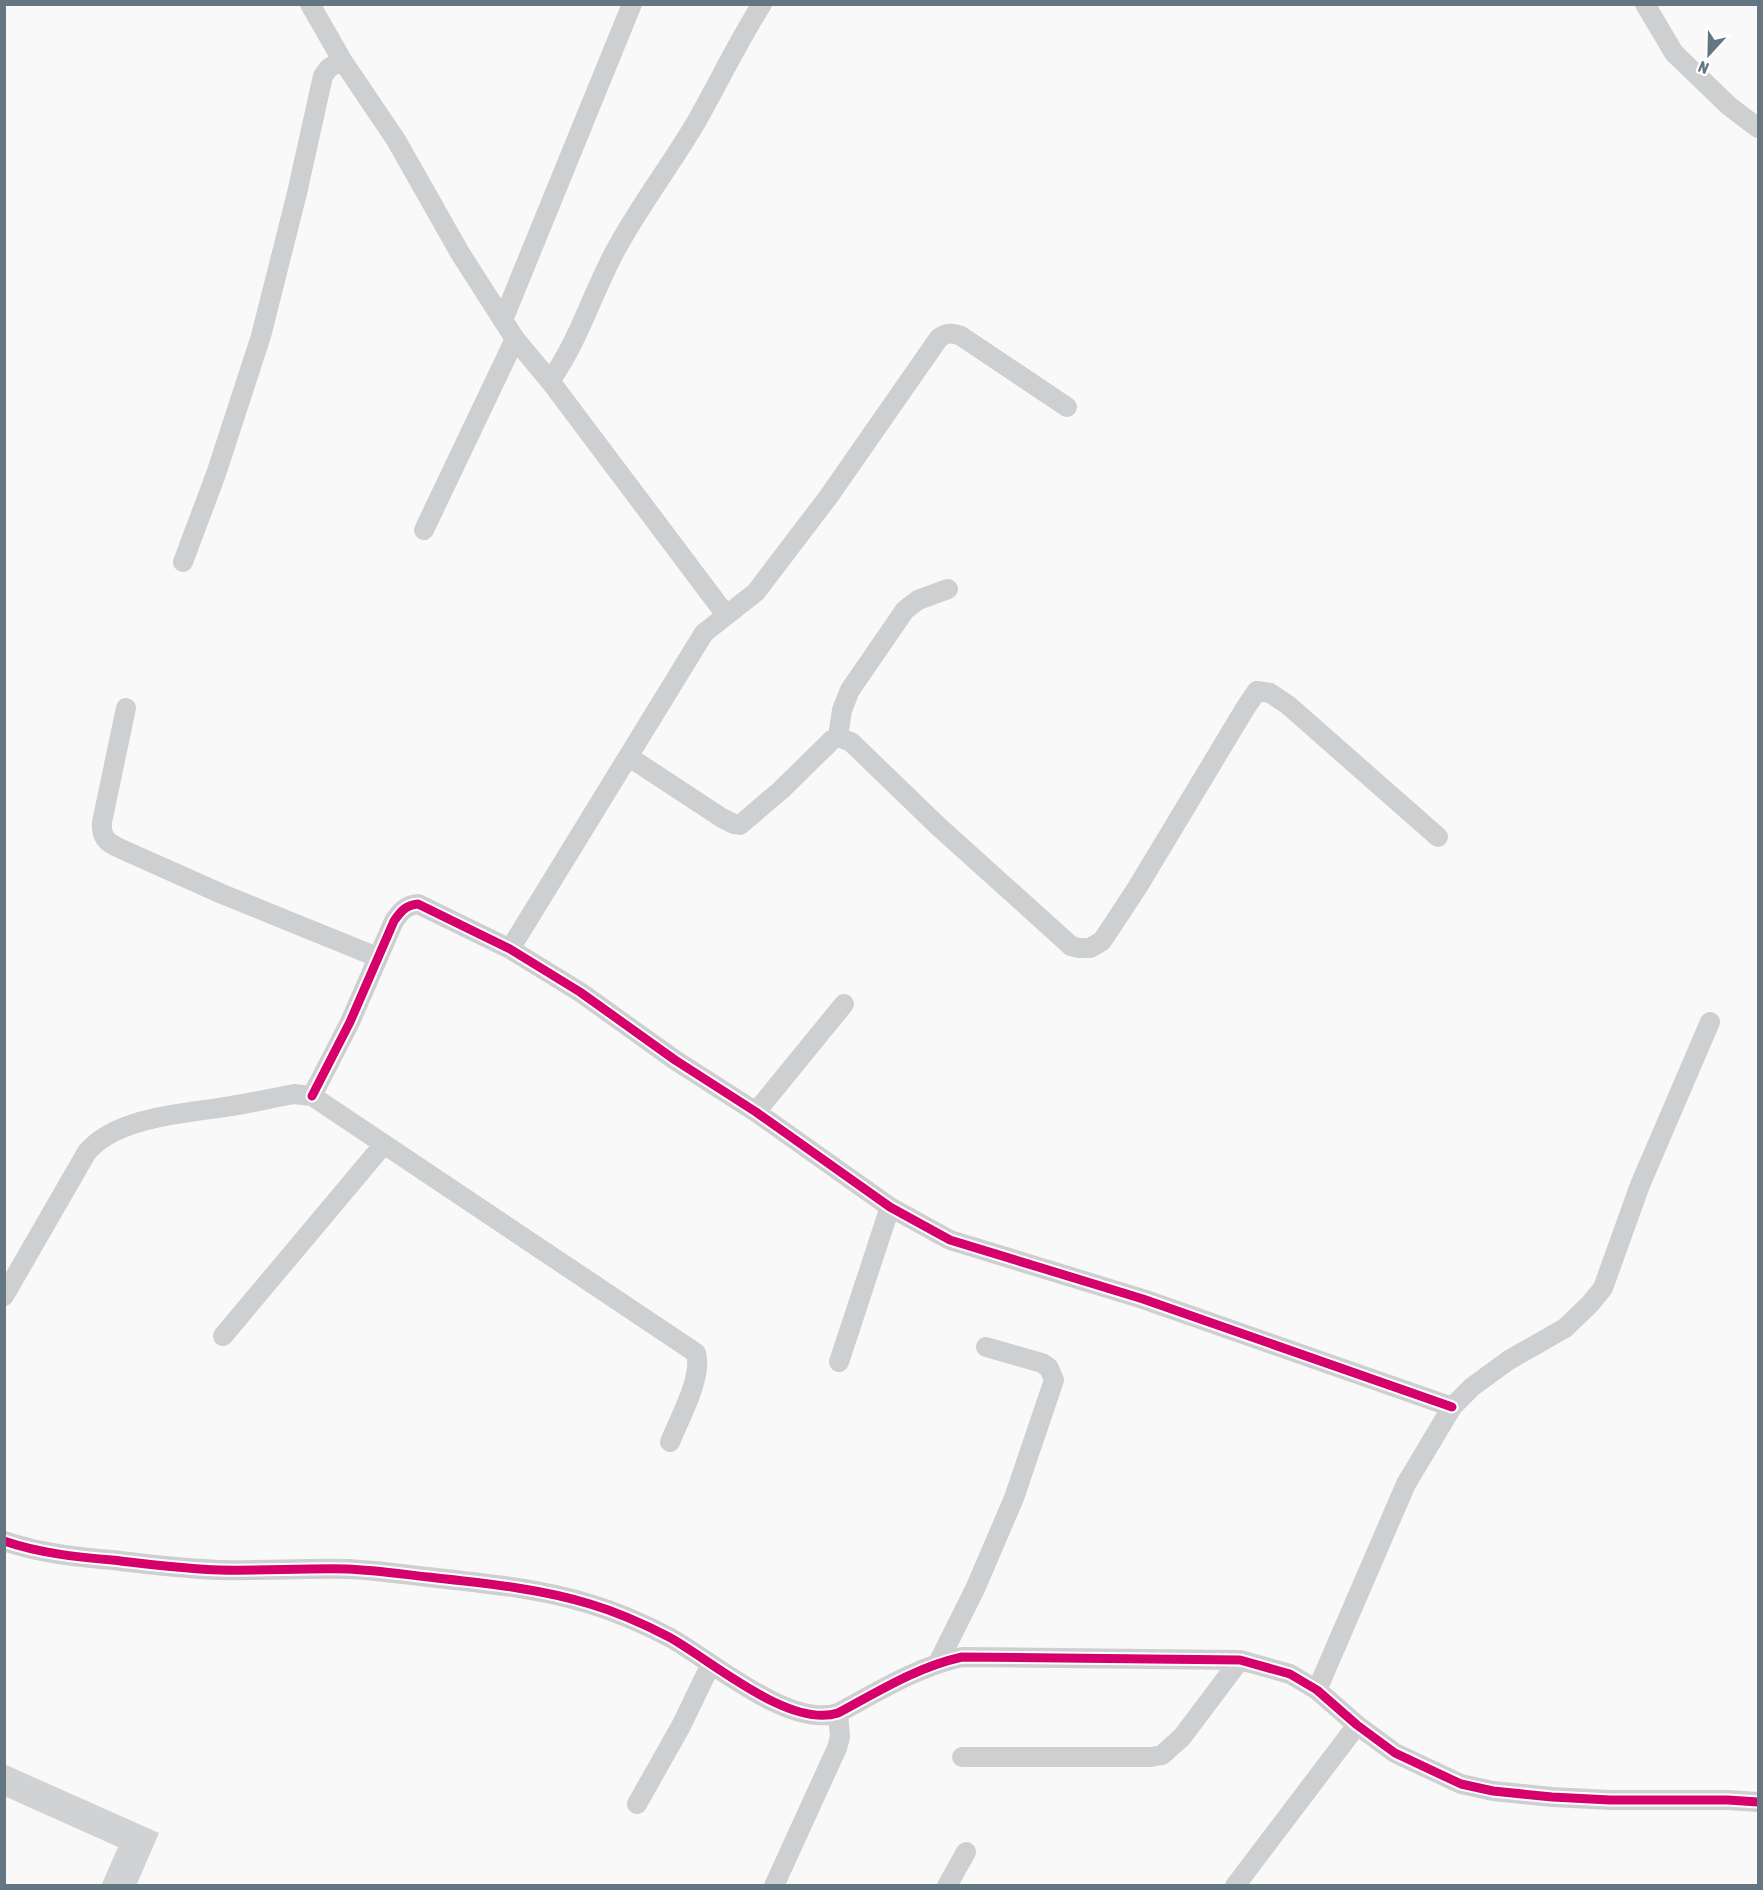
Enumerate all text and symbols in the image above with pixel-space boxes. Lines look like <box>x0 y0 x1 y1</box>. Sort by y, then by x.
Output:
north arrow <box>1679 24 1739 84</box>
text: N <box>1696 58 1711 78</box>

